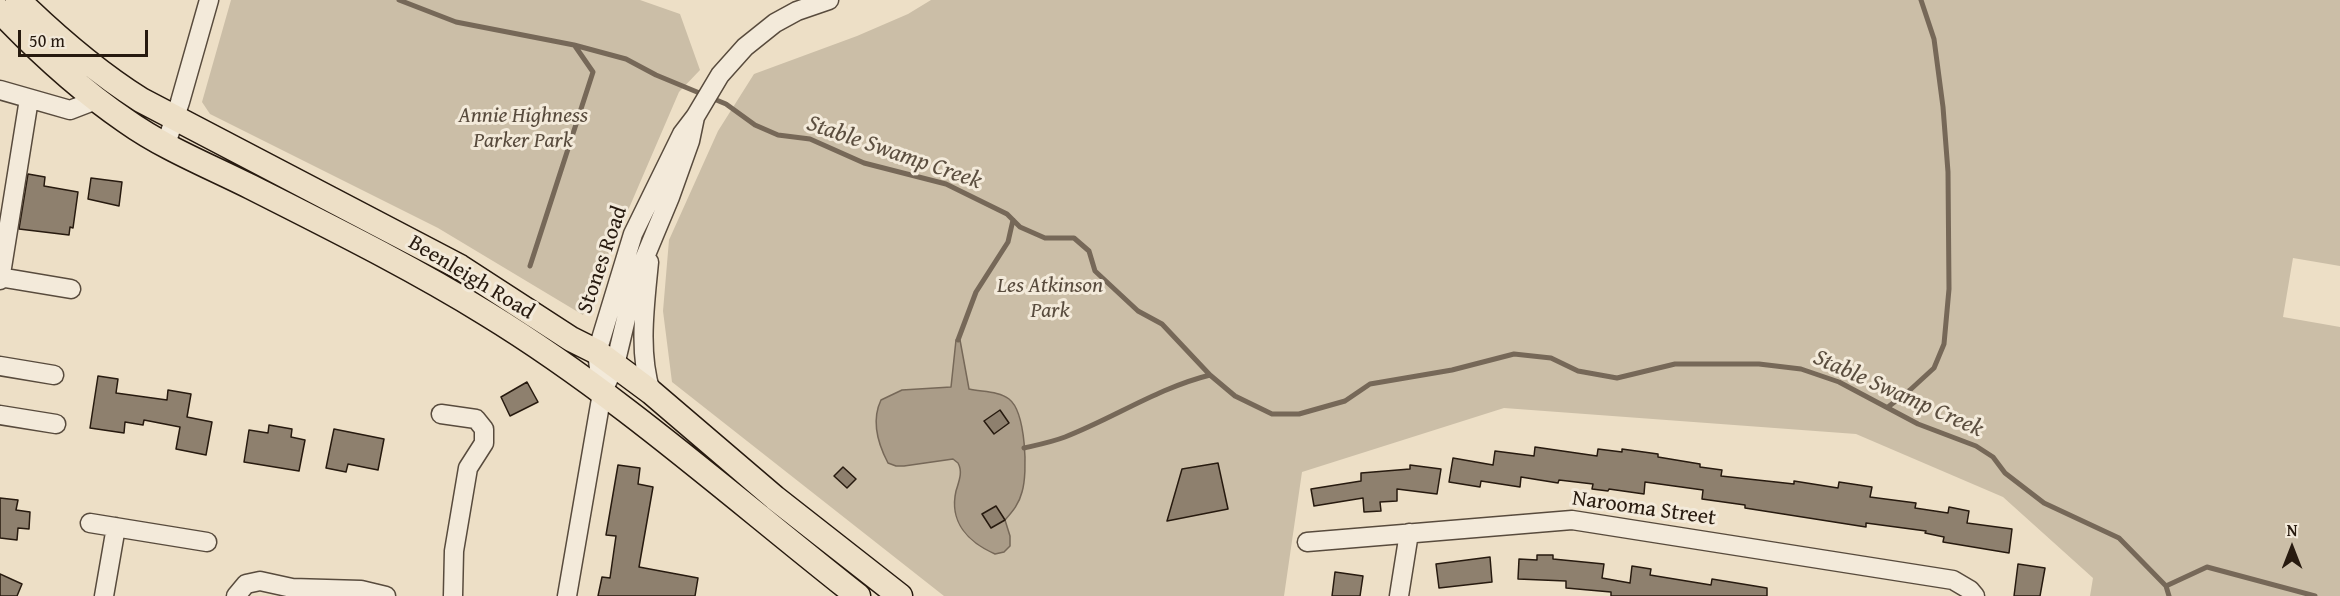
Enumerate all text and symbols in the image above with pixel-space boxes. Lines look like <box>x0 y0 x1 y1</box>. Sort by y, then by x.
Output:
scale bar <box>21 18 152 56</box>
text: 50 m <box>29 27 65 54</box>
park label: Annie Highness Parker Park <box>458 103 588 154</box>
water label: Stable Swamp Creek <box>803 110 985 196</box>
street label: Stones Road <box>572 203 634 317</box>
street label: Beenleigh Road <box>403 230 539 326</box>
park label: Les Atkinson Park <box>997 273 1103 324</box>
water label: Stable Swamp Creek <box>1808 344 1988 444</box>
street label: Narooma Street <box>1570 486 1718 532</box>
north arrow <box>2262 518 2322 578</box>
text: N <box>2287 518 2297 542</box>

